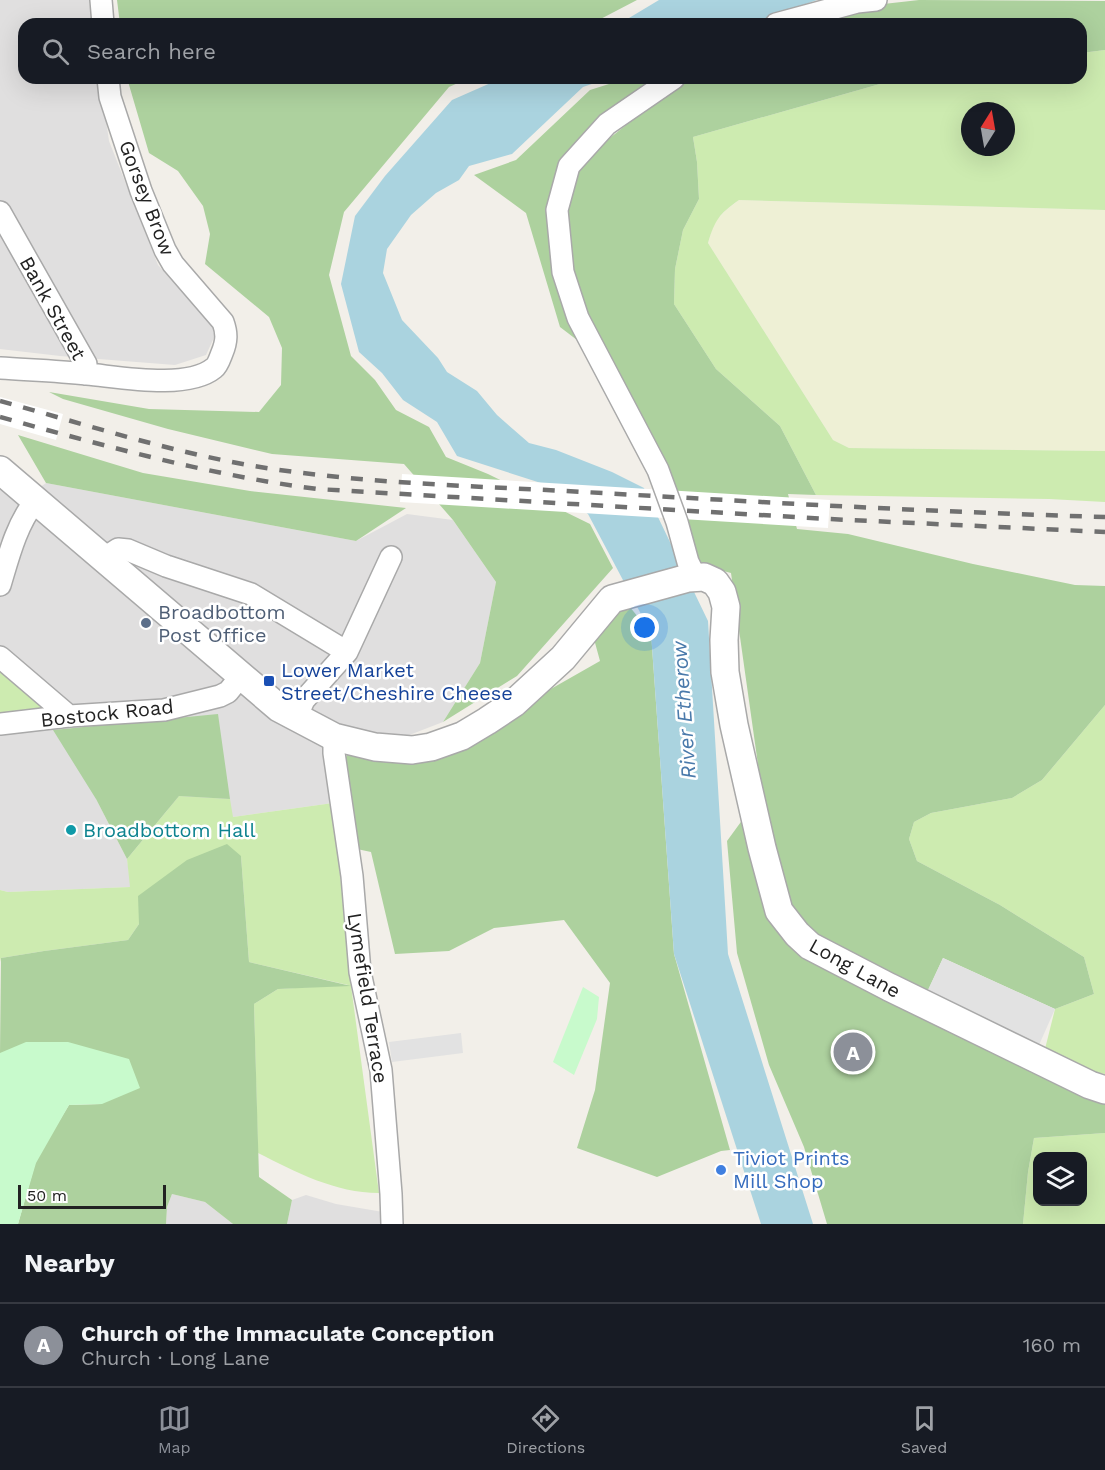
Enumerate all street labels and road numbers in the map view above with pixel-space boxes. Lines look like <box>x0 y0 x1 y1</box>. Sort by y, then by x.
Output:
street label: Gorsey Brow <box>114 137 180 259</box>
street label: Bank Street <box>15 252 92 365</box>
street label: Bostock Road <box>39 694 175 732</box>
street label: Lymefield Terrace <box>343 911 393 1085</box>
street label: Long Lane <box>805 933 905 1003</box>

